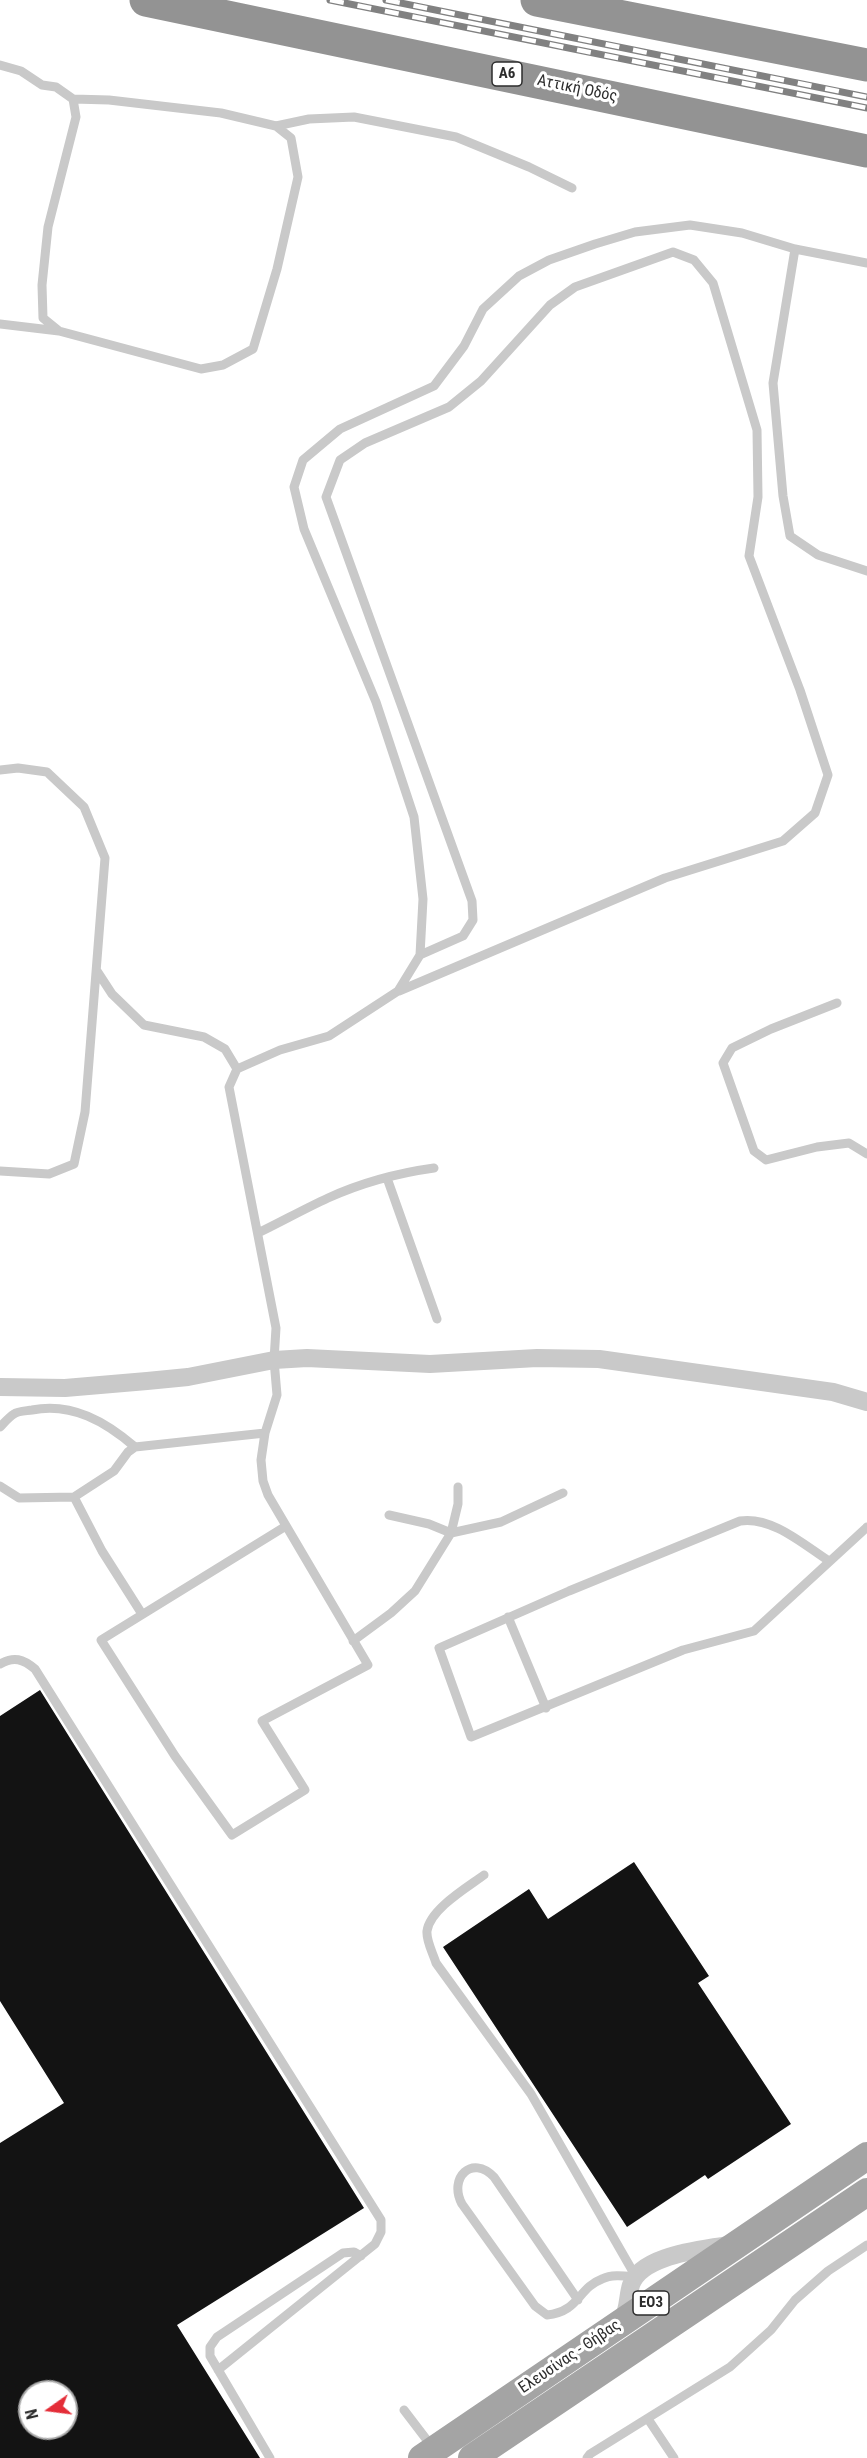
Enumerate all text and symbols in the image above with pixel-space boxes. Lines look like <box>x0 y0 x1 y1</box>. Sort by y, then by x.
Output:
road number: Α6 <box>492 62 522 86</box>
street label: Αττική Οδός <box>535 71 619 107</box>
road number: ΕΟ3 <box>633 2291 669 2315</box>
street label: Ελευσίνας - Θήβας <box>516 2316 624 2398</box>
north arrow <box>18 2380 78 2440</box>
text: N <box>22 2407 42 2421</box>

